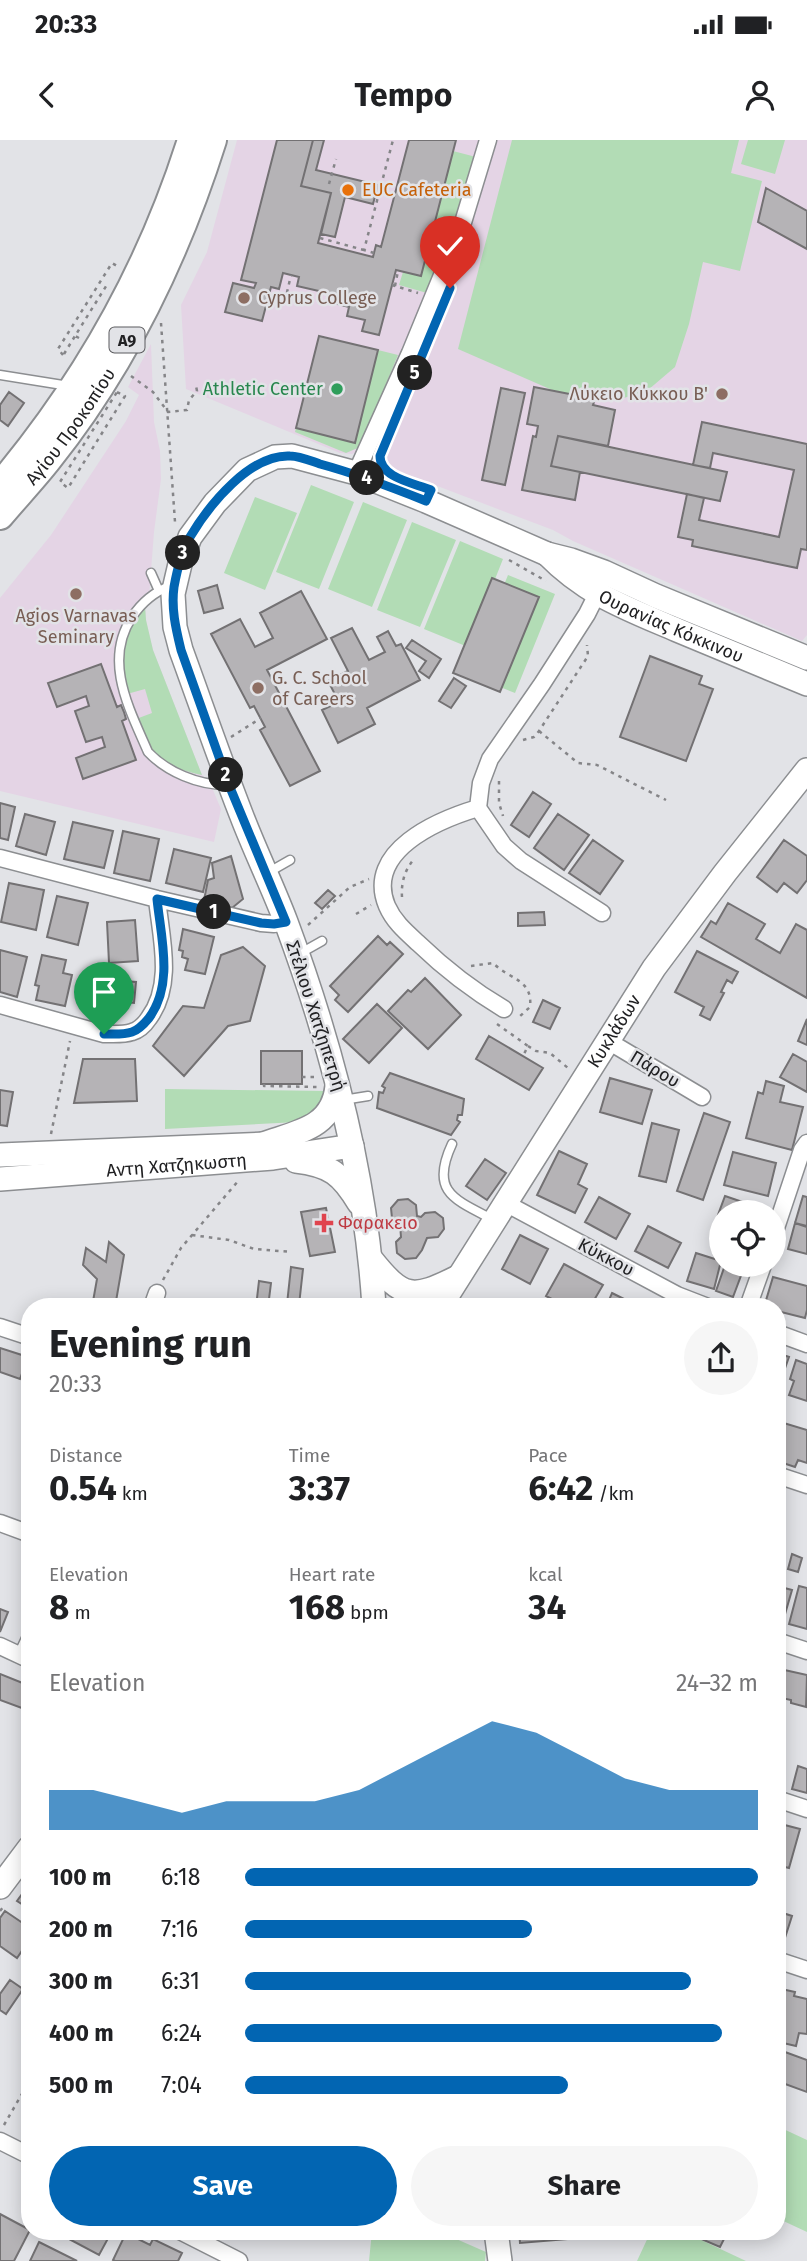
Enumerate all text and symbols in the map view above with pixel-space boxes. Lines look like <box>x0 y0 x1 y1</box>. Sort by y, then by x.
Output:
text: 20:33 <box>35 9 97 40</box>
icon: back <box>28 76 66 114</box>
text: Tempo <box>354 76 453 114</box>
icon: person <box>741 76 779 114</box>
place label: EUC Cafeteria <box>362 179 472 201</box>
marker: EUC Cafeteria <box>340 182 356 198</box>
pin <box>420 216 480 288</box>
icon: check <box>431 227 469 265</box>
place label: Cyprus College <box>258 287 377 309</box>
marker: Cyprus College <box>236 290 252 306</box>
road number: A9 <box>110 328 144 352</box>
pin: 5 <box>398 356 432 390</box>
text: 5 <box>409 361 420 384</box>
street label: Αγίου Προκοπίου <box>21 364 120 490</box>
place label: Athletic Center <box>203 378 323 400</box>
marker: Athletic Center <box>329 381 345 397</box>
place label: Λύκειο Κύκκου Β' <box>570 383 708 405</box>
marker: Λύκειο Κύκκου Β' <box>714 386 730 402</box>
pin: 4 <box>350 460 384 496</box>
text: 4 <box>361 466 372 489</box>
pin: 3 <box>166 536 200 570</box>
text: 3 <box>178 541 187 564</box>
street label: Ουρανίας Κόκκινου <box>595 585 747 668</box>
marker: Agios Varnavas Seminary <box>68 586 84 602</box>
place label: Agios Varnavas Seminary <box>15 605 137 648</box>
place label: G. C. School of Careers <box>272 667 367 710</box>
marker: G. C. School of Careers <box>250 680 266 696</box>
pin: 2 <box>208 758 244 792</box>
text: 2 <box>221 763 230 786</box>
pin: 1 <box>196 894 232 930</box>
text: 1 <box>209 900 218 923</box>
street label: Στέλιου Χατζηπετρή <box>281 938 351 1094</box>
pin <box>74 962 134 1034</box>
icon: arrive <box>85 973 123 1011</box>
street label: Κυκλάδων <box>583 990 645 1072</box>
street label: Πάρου <box>626 1046 684 1092</box>
street label: Αντη Χατζηκωστη <box>105 1149 248 1182</box>
map controls <box>709 1200 786 1277</box>
button: locate <box>709 1200 786 1277</box>
place label: Φαρακειο <box>338 1212 418 1234</box>
marker: Φαρακειο <box>316 1215 332 1231</box>
street label: Κύκκου <box>574 1233 638 1281</box>
text: Evening run <box>49 1321 252 1367</box>
button: share <box>684 1321 758 1395</box>
text: 20:33 <box>49 1370 102 1398</box>
text: Distance <box>49 1444 123 1467</box>
text: Time <box>289 1444 330 1467</box>
text: Pace <box>528 1444 568 1467</box>
text: 0.54 <box>49 1467 117 1509</box>
text: 3:37 <box>289 1467 350 1509</box>
text: 6:42 <box>528 1467 593 1509</box>
text: km <box>117 1482 148 1505</box>
text: /km <box>593 1482 634 1505</box>
text: Elevation <box>49 1563 129 1586</box>
text: Heart rate <box>289 1563 375 1586</box>
text: kcal <box>528 1563 563 1586</box>
text: 8 <box>49 1586 69 1628</box>
text: 168 <box>289 1586 345 1628</box>
text: 34 <box>528 1586 566 1628</box>
text: m <box>69 1601 91 1624</box>
text: bpm <box>345 1601 389 1624</box>
text: Elevation <box>49 1669 145 1697</box>
text: 24–32 m <box>676 1669 758 1697</box>
text: 100 m <box>49 1863 111 1891</box>
text: 6:18 <box>161 1863 201 1891</box>
text: 200 m <box>49 1915 113 1943</box>
text: 7:16 <box>161 1915 198 1943</box>
text: 300 m <box>49 1967 113 1995</box>
text: 6:31 <box>161 1967 200 1995</box>
text: 400 m <box>49 2019 114 2047</box>
text: 6:24 <box>161 2019 202 2047</box>
text: 500 m <box>49 2071 113 2099</box>
text: 7:04 <box>161 2071 202 2099</box>
button: Save <box>49 2146 397 2226</box>
button: Share <box>411 2146 758 2226</box>

